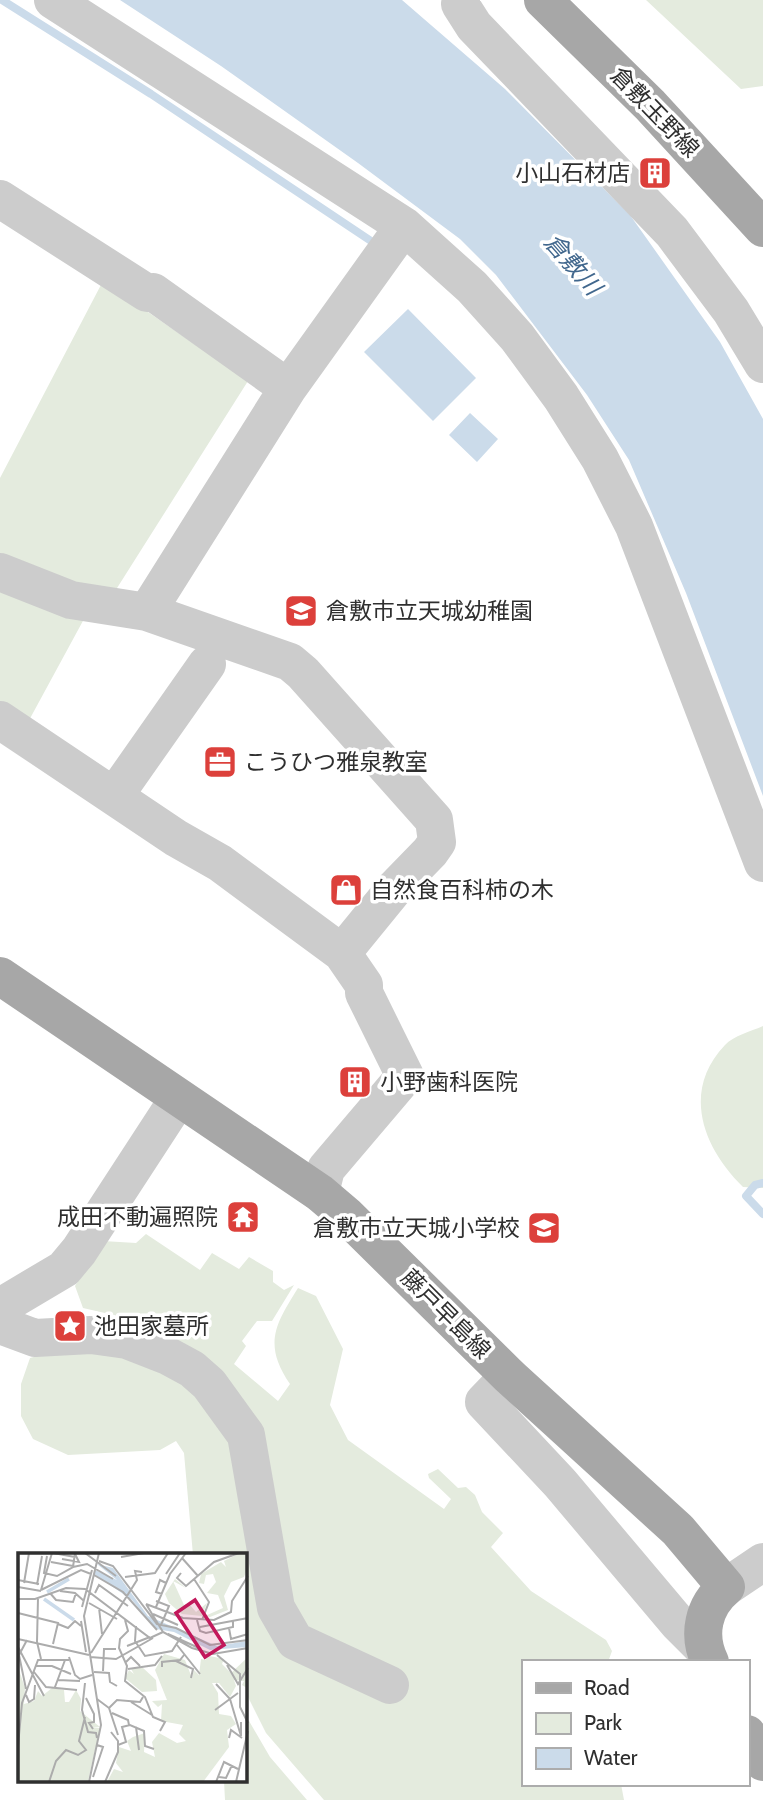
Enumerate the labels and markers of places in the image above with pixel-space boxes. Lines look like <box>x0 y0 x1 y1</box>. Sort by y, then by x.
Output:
building icon: 小山石材店 <box>636 154 674 192</box>
place label: 小山石材店 <box>515 159 630 187</box>
school or university icon: 倉敷市立天城幼稚園 <box>282 592 320 630</box>
place label: 倉敷市立天城幼稚園 <box>326 597 533 625</box>
office icon: こうひつ雅泉教室 <box>201 743 239 781</box>
place label: こうひつ雅泉教室 <box>244 748 428 776</box>
shop icon: 自然食百科柿の木 <box>327 871 365 909</box>
place label: 自然食百科柿の木 <box>370 876 554 904</box>
building icon: 小野歯科医院 <box>336 1063 374 1101</box>
place label: 小野歯科医院 <box>380 1068 518 1096</box>
temple icon: 成田不動遍照院 <box>224 1198 262 1236</box>
place label: 成田不動遍照院 <box>57 1203 218 1231</box>
school or university icon: 倉敷市立天城小学校 <box>525 1209 563 1247</box>
place label: 倉敷市立天城小学校 <box>313 1214 520 1242</box>
place icon: 池田家墓所 <box>51 1307 89 1345</box>
place label: 池田家墓所 <box>94 1312 209 1340</box>

